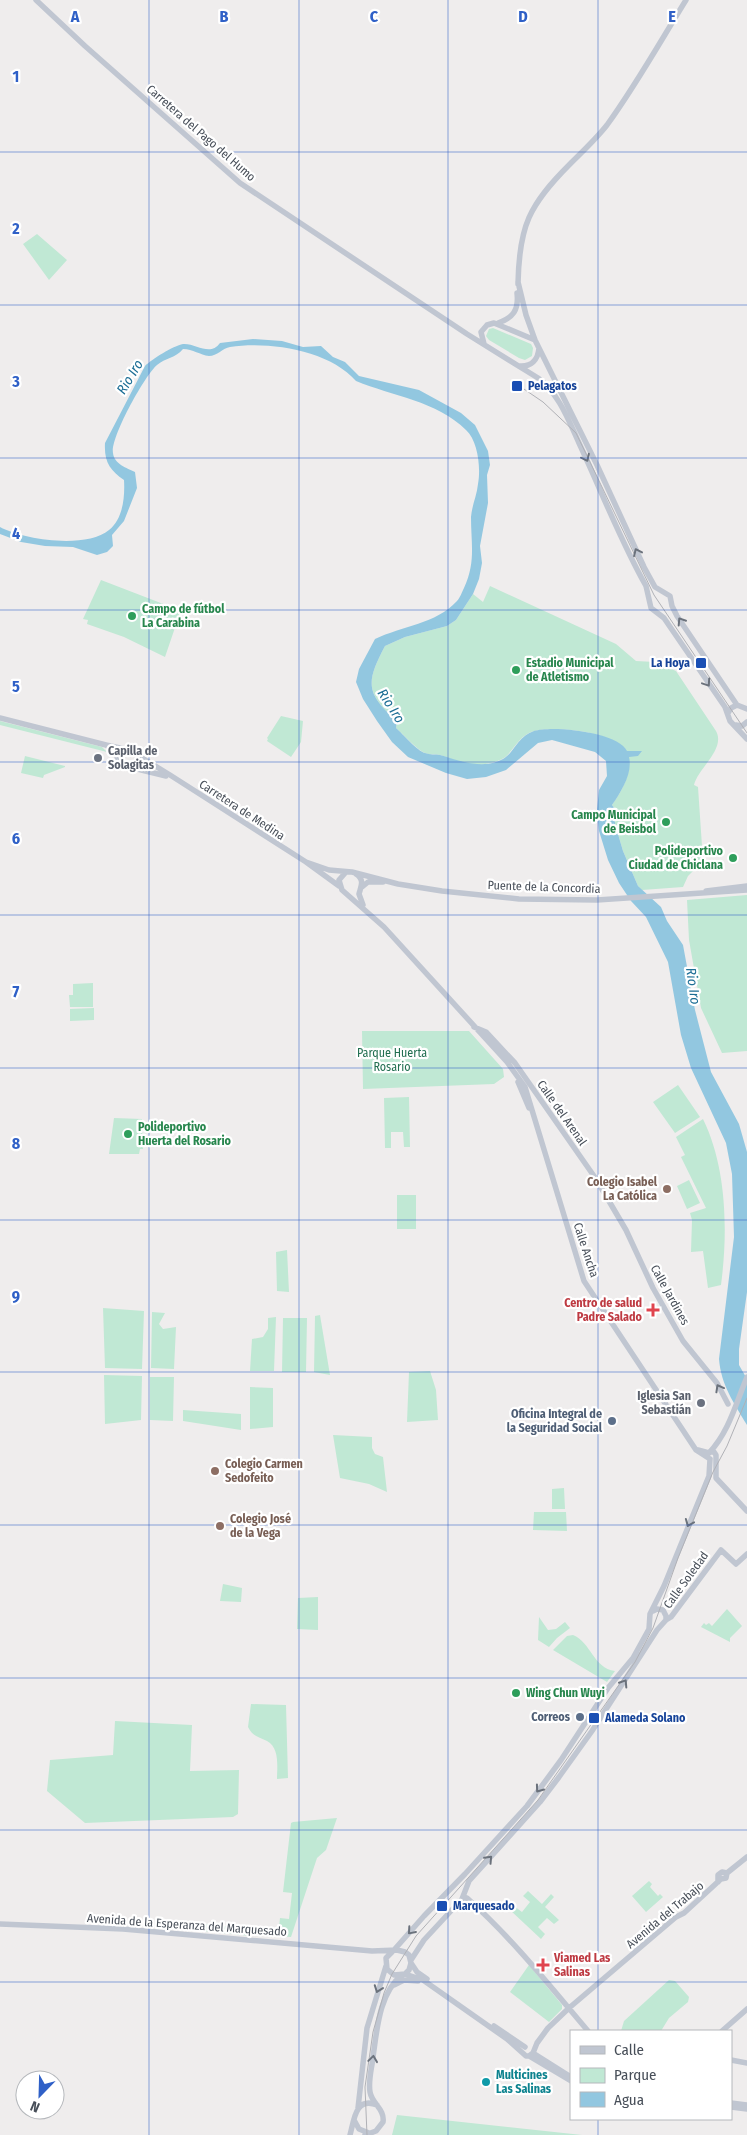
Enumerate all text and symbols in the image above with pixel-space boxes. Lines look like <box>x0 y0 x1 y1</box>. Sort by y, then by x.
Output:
text: A <box>70 7 80 26</box>
text: B <box>220 7 229 26</box>
text: C <box>370 7 379 26</box>
text: D <box>518 7 528 26</box>
text: E <box>668 7 676 26</box>
text: 1 <box>13 67 19 86</box>
street label: Carretera del Pago del Humo <box>144 82 258 184</box>
text: 2 <box>11 219 20 238</box>
water label: Rio Iro <box>113 357 147 397</box>
text: 3 <box>11 372 20 391</box>
marker: Pelagatos <box>510 379 524 393</box>
place label: Pelagatos <box>528 379 577 393</box>
one-way arrow <box>580 452 590 461</box>
text: 4 <box>12 524 20 543</box>
one-way arrow <box>633 548 643 557</box>
place label: Campo de fútbol La Carabina <box>142 602 225 630</box>
marker: Campo de fútbol La Carabina <box>126 610 138 622</box>
one-way arrow <box>677 617 687 626</box>
place label: Estadio Municipal de Atletismo <box>526 656 614 684</box>
place label: La Hoya <box>651 656 690 670</box>
marker: La Hoya <box>694 656 708 670</box>
marker: Estadio Municipal de Atletismo <box>510 664 522 676</box>
text: 5 <box>12 677 20 696</box>
one-way arrow <box>701 677 710 686</box>
water label: Rio Iro <box>374 686 408 726</box>
place label: Capilla de Solagitas <box>108 744 157 772</box>
marker: Capilla de Solagitas <box>92 752 104 764</box>
street label: Carretera de Medina <box>197 777 288 843</box>
place label: Campo Municipal de Beisbol <box>571 808 657 836</box>
marker: Campo Municipal de Beisbol <box>660 816 672 828</box>
text: 6 <box>12 829 20 848</box>
place label: Polideportivo Ciudad de Chiclana <box>628 844 724 872</box>
marker: Polideportivo Ciudad de Chiclana <box>727 852 739 864</box>
street label: Puente de la Concordia <box>487 878 601 896</box>
water label: Rio Iro <box>682 966 704 1006</box>
text: 7 <box>13 982 20 1001</box>
park label: Parque Huerta Rosario <box>357 1046 427 1074</box>
street label: Calle del Arenal <box>534 1078 590 1148</box>
place label: Polideportivo Huerta del Rosario <box>138 1120 232 1148</box>
marker: Polideportivo Huerta del Rosario <box>122 1128 134 1140</box>
text: 8 <box>12 1134 21 1153</box>
place label: Colegio Isabel La Católica <box>587 1175 658 1203</box>
marker: Colegio Isabel La Católica <box>661 1183 673 1195</box>
street label: Calle Ancha <box>571 1221 601 1279</box>
street label: Calle Jardines <box>648 1262 692 1328</box>
text: 9 <box>12 1287 20 1306</box>
place label: Centro de salud Padre Salado <box>564 1296 643 1324</box>
marker: Centro de salud Padre Salado <box>646 1303 660 1317</box>
one-way arrow <box>715 1384 725 1393</box>
place label: Iglesia San Sebastián <box>637 1389 691 1417</box>
marker: Iglesia San Sebastián <box>695 1397 707 1409</box>
place label: Oficina Integral de la Seguridad Social <box>507 1407 603 1435</box>
marker: Oficina Integral de la Seguridad Social <box>606 1415 618 1427</box>
place label: Colegio Carmen Sedofeito <box>225 1457 303 1485</box>
marker: Colegio Carmen Sedofeito <box>209 1465 221 1477</box>
place label: Colegio José de la Vega <box>230 1512 291 1540</box>
one-way arrow <box>685 1518 696 1527</box>
marker: Colegio José de la Vega <box>214 1520 226 1532</box>
street label: Calle Soledad <box>661 1549 711 1611</box>
one-way arrow <box>618 1679 627 1689</box>
place label: Wing Chun Wuyi <box>526 1686 605 1700</box>
marker: Wing Chun Wuyi <box>510 1687 522 1699</box>
place label: Correos <box>531 1710 571 1724</box>
marker: Correos <box>574 1711 586 1723</box>
marker: Alameda Solano <box>587 1711 601 1725</box>
place label: Alameda Solano <box>604 1711 686 1725</box>
one-way arrow <box>536 1783 545 1793</box>
one-way arrow <box>483 1856 492 1865</box>
street label: Avenida del Trabajo <box>623 1879 707 1951</box>
marker: Marquesado <box>435 1899 449 1913</box>
place label: Marquesado <box>453 1899 515 1913</box>
street label: Avenida de la Esperanza del Marquesado <box>87 1911 287 1939</box>
one-way arrow <box>408 1925 417 1934</box>
place label: Viamed Las Salinas <box>553 1951 611 1979</box>
marker: Viamed Las Salinas <box>536 1958 550 1972</box>
one-way arrow <box>374 1984 384 1993</box>
legend <box>570 2030 732 2120</box>
text: Calle <box>614 2041 644 2059</box>
one-way arrow <box>367 2054 378 2062</box>
text: Parque <box>614 2066 657 2084</box>
place label: Multicines Las Salinas <box>496 2068 552 2096</box>
north arrow <box>15 2070 65 2120</box>
marker: Multicines Las Salinas <box>480 2076 492 2088</box>
text: Agua <box>614 2091 644 2109</box>
text: N <box>28 2097 42 2116</box>

